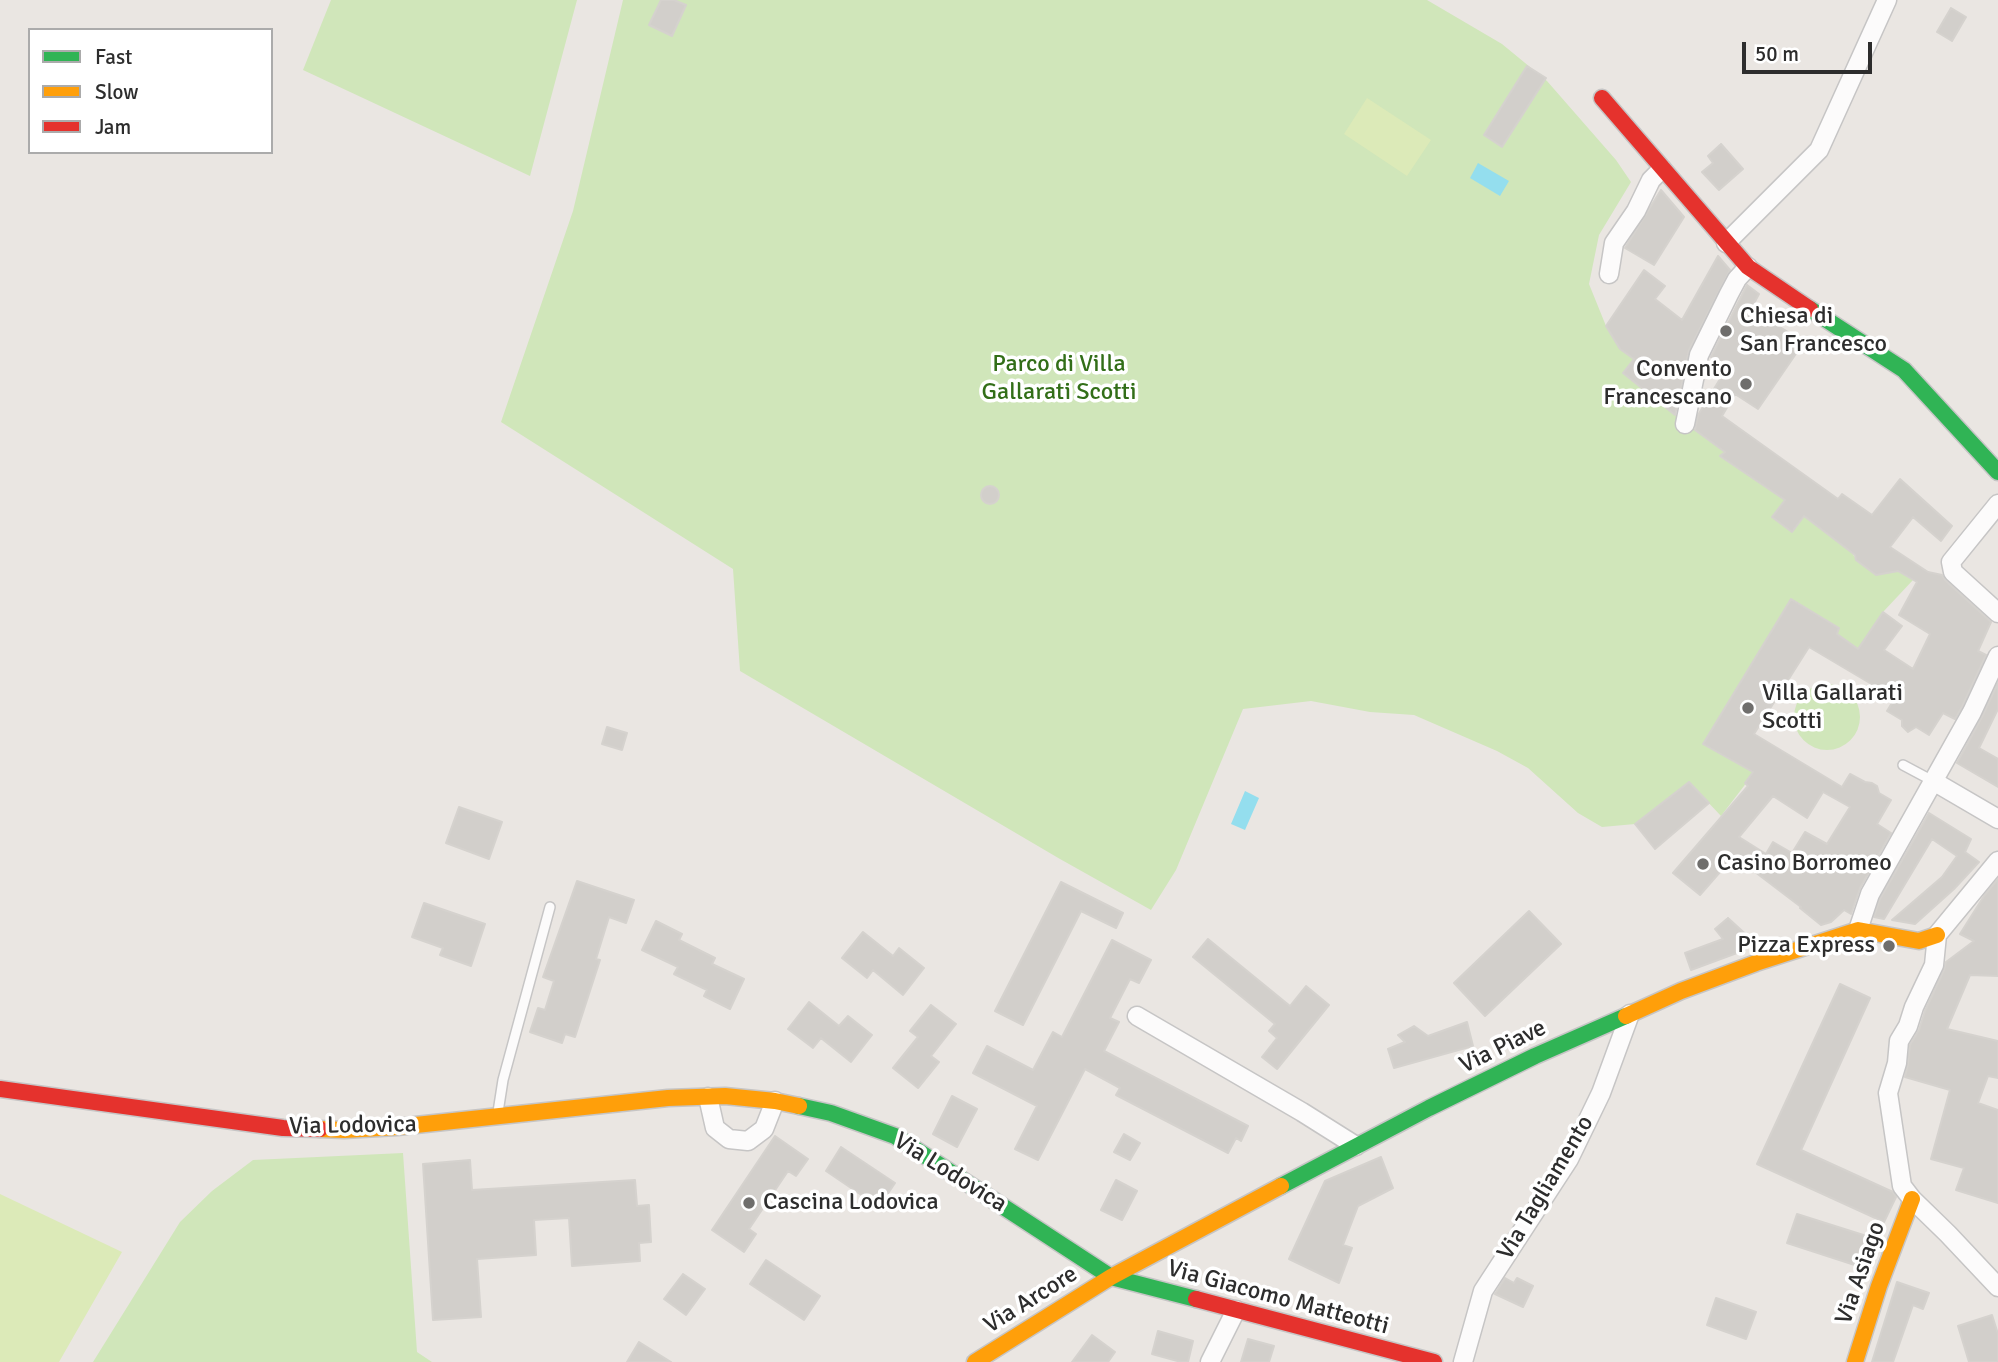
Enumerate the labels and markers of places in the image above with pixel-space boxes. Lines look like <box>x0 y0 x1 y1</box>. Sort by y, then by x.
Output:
place label: Chiesa di San Francesco <box>1740 303 1887 359</box>
marker: Chiesa di San Francesco <box>1718 323 1734 339</box>
place label: Convento Francescano <box>1603 356 1732 412</box>
marker: Convento Francescano <box>1738 376 1754 392</box>
place label: Villa Gallarati Scotti <box>1762 680 1903 736</box>
marker: Villa Gallarati Scotti <box>1740 700 1756 716</box>
place label: Casino Borromeo <box>1717 850 1892 878</box>
marker: Casino Borromeo <box>1695 856 1711 872</box>
place label: Pizza Express <box>1737 932 1875 960</box>
marker: Pizza Express <box>1881 938 1897 954</box>
place label: Cascina Lodovica <box>763 1189 939 1217</box>
marker: Cascina Lodovica <box>741 1195 757 1211</box>

